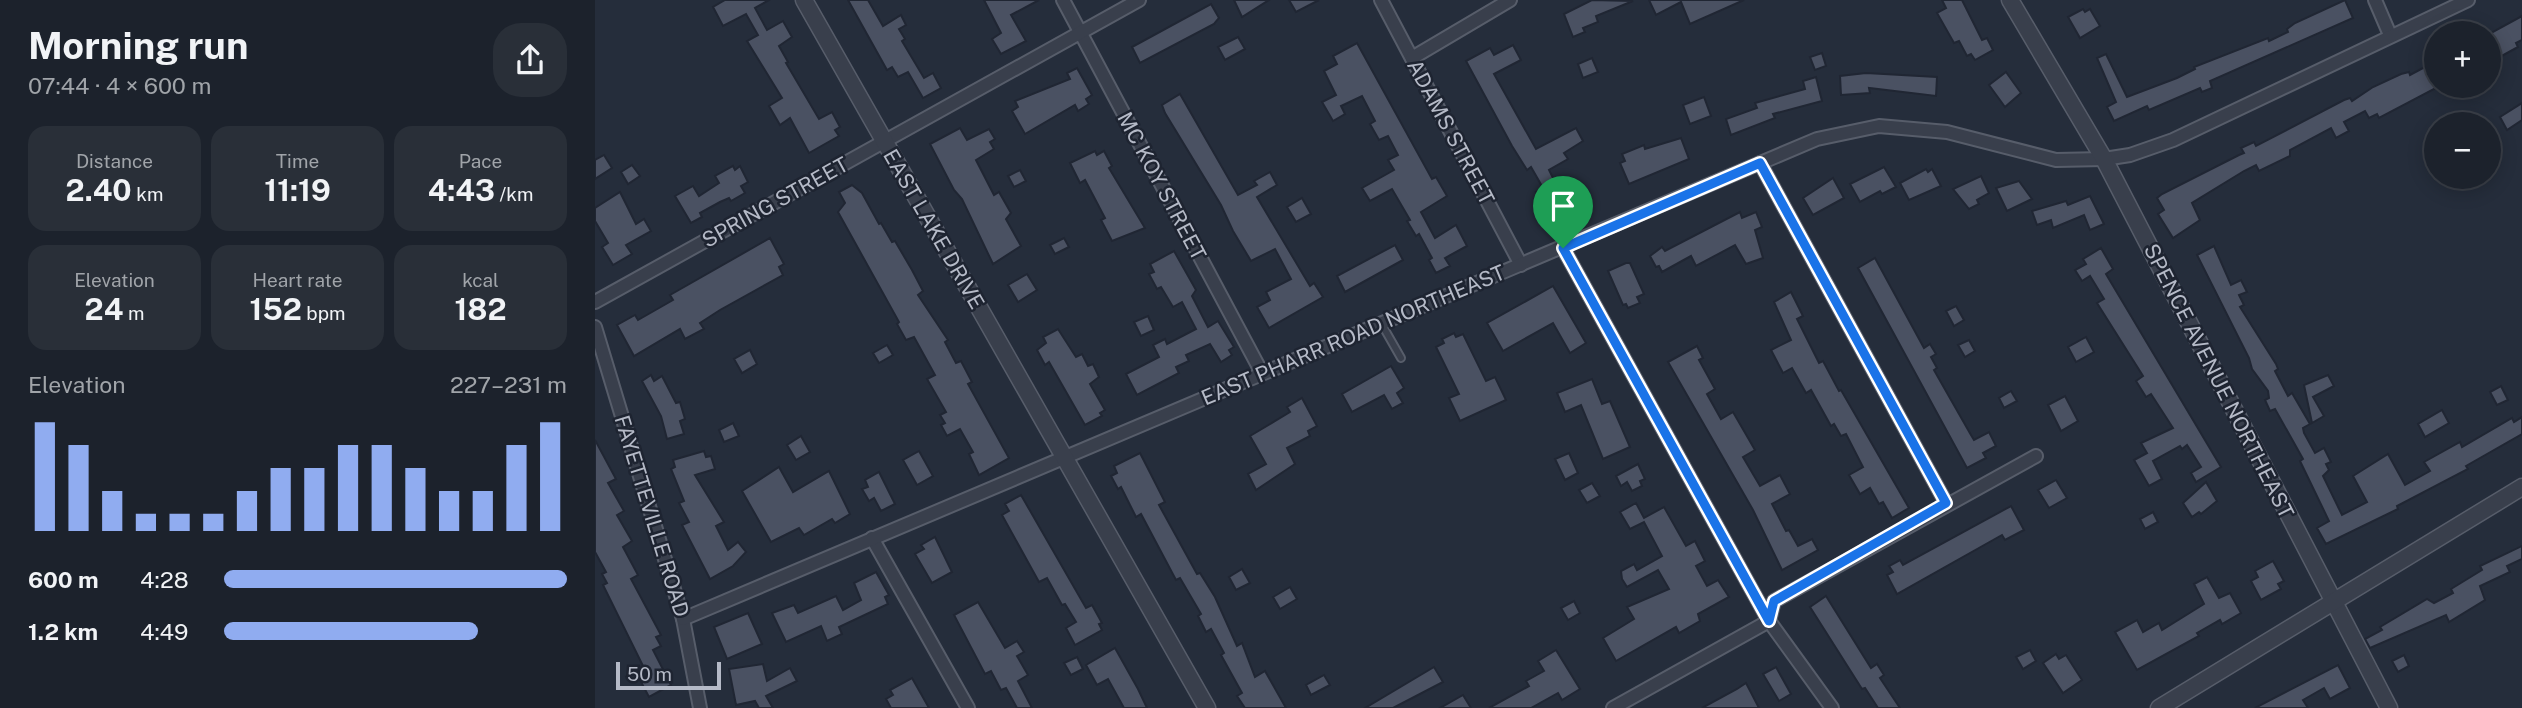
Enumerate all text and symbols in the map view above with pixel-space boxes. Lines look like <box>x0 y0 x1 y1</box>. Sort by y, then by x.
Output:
map controls <box>2424 21 2501 189</box>
button: + <box>2424 21 2501 98</box>
text: Morning run <box>28 23 249 68</box>
button: share <box>493 23 567 97</box>
street label: ADAMS STREET <box>1402 55 1500 209</box>
text: 07:44 · 4 × 600 m <box>28 72 211 99</box>
street label: MC KOY STREET <box>1112 108 1212 264</box>
button: − <box>2424 112 2501 189</box>
street label: EAST LAKE DRIVE <box>878 145 990 313</box>
text: Distance <box>76 150 153 172</box>
text: Time <box>276 150 319 172</box>
text: Pace <box>459 150 502 172</box>
street label: SPRING STREET <box>698 151 852 253</box>
text: 2.40 <box>66 172 132 208</box>
text: 11:19 <box>264 172 331 208</box>
text: 4:43 <box>428 172 495 208</box>
pin <box>1533 176 1593 248</box>
text: km <box>132 183 163 205</box>
text: /km <box>495 183 533 205</box>
icon: arrive <box>1544 187 1582 225</box>
street label: SPENCE AVENUE NORTHEAST <box>2139 240 2299 522</box>
street label: EAST PHARR ROAD NORTHEAST <box>1197 260 1509 410</box>
text: Elevation <box>74 269 155 291</box>
text: Heart rate <box>253 269 342 291</box>
text: kcal <box>462 269 499 291</box>
text: 24 <box>85 291 123 327</box>
text: 152 <box>250 291 302 327</box>
text: 182 <box>454 291 507 327</box>
text: m <box>123 302 144 324</box>
text: bpm <box>302 302 345 324</box>
text: Elevation <box>28 371 126 398</box>
text: 227–231 m <box>450 371 567 398</box>
street label: FAYETTEVILLE ROAD <box>609 412 695 620</box>
text: 600 m <box>28 566 98 593</box>
text: 4:28 <box>140 566 189 593</box>
text: 1.2 km <box>28 618 98 645</box>
text: 4:49 <box>140 618 188 645</box>
scale bar <box>616 659 721 691</box>
text: 50 m <box>627 663 672 685</box>

